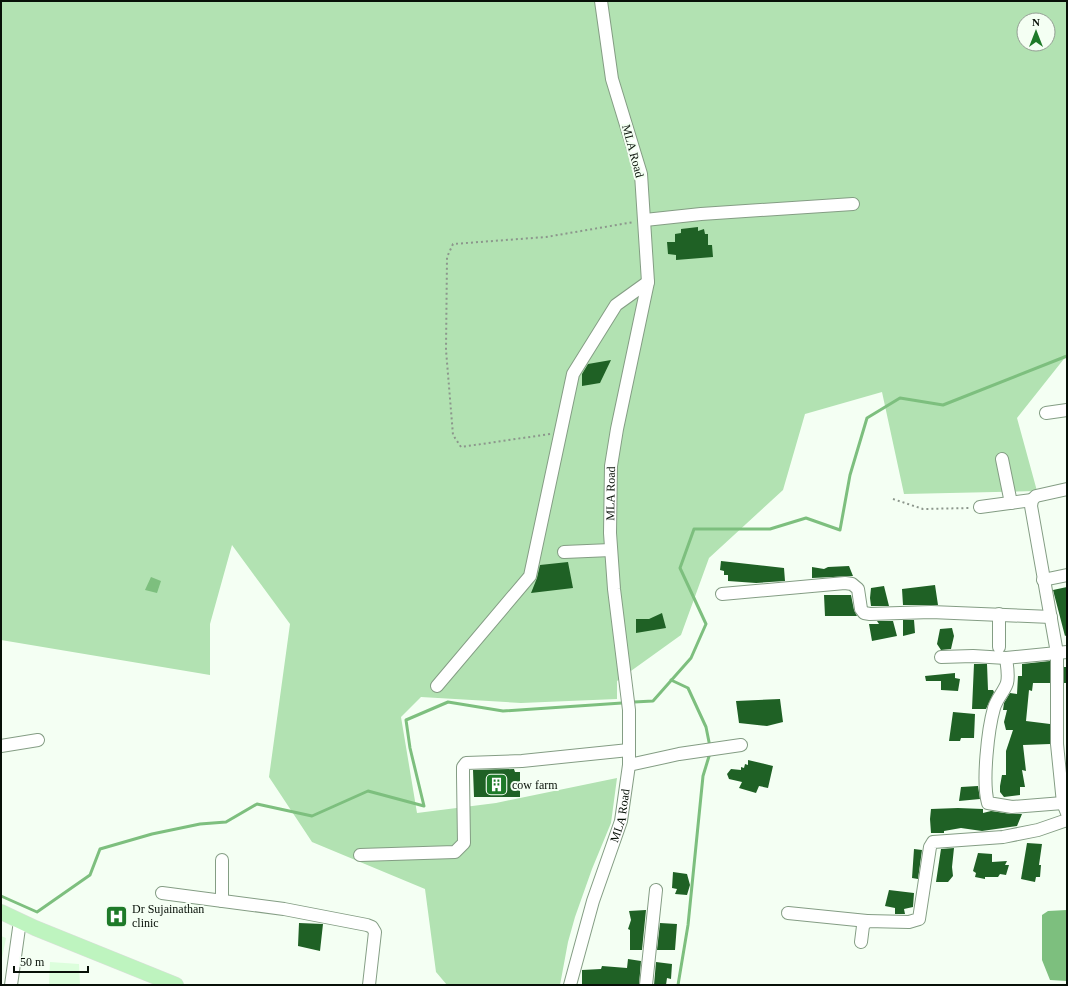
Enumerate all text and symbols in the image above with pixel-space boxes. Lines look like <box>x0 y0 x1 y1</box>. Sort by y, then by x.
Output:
north arrow <box>1016 12 1056 52</box>
text: N <box>1032 16 1040 28</box>
street label: MLA Road <box>619 123 647 179</box>
street label: MLA Road <box>603 466 618 521</box>
building icon: cow farm <box>484 772 510 798</box>
place label: cow farm <box>512 778 558 792</box>
street label: MLA Road <box>607 788 633 844</box>
place label: Dr Sujainathan clinic <box>132 902 204 930</box>
hospital icon: Dr Sujainathan clinic <box>103 903 129 929</box>
scale bar <box>14 948 88 974</box>
text: 50 m <box>20 955 45 969</box>

